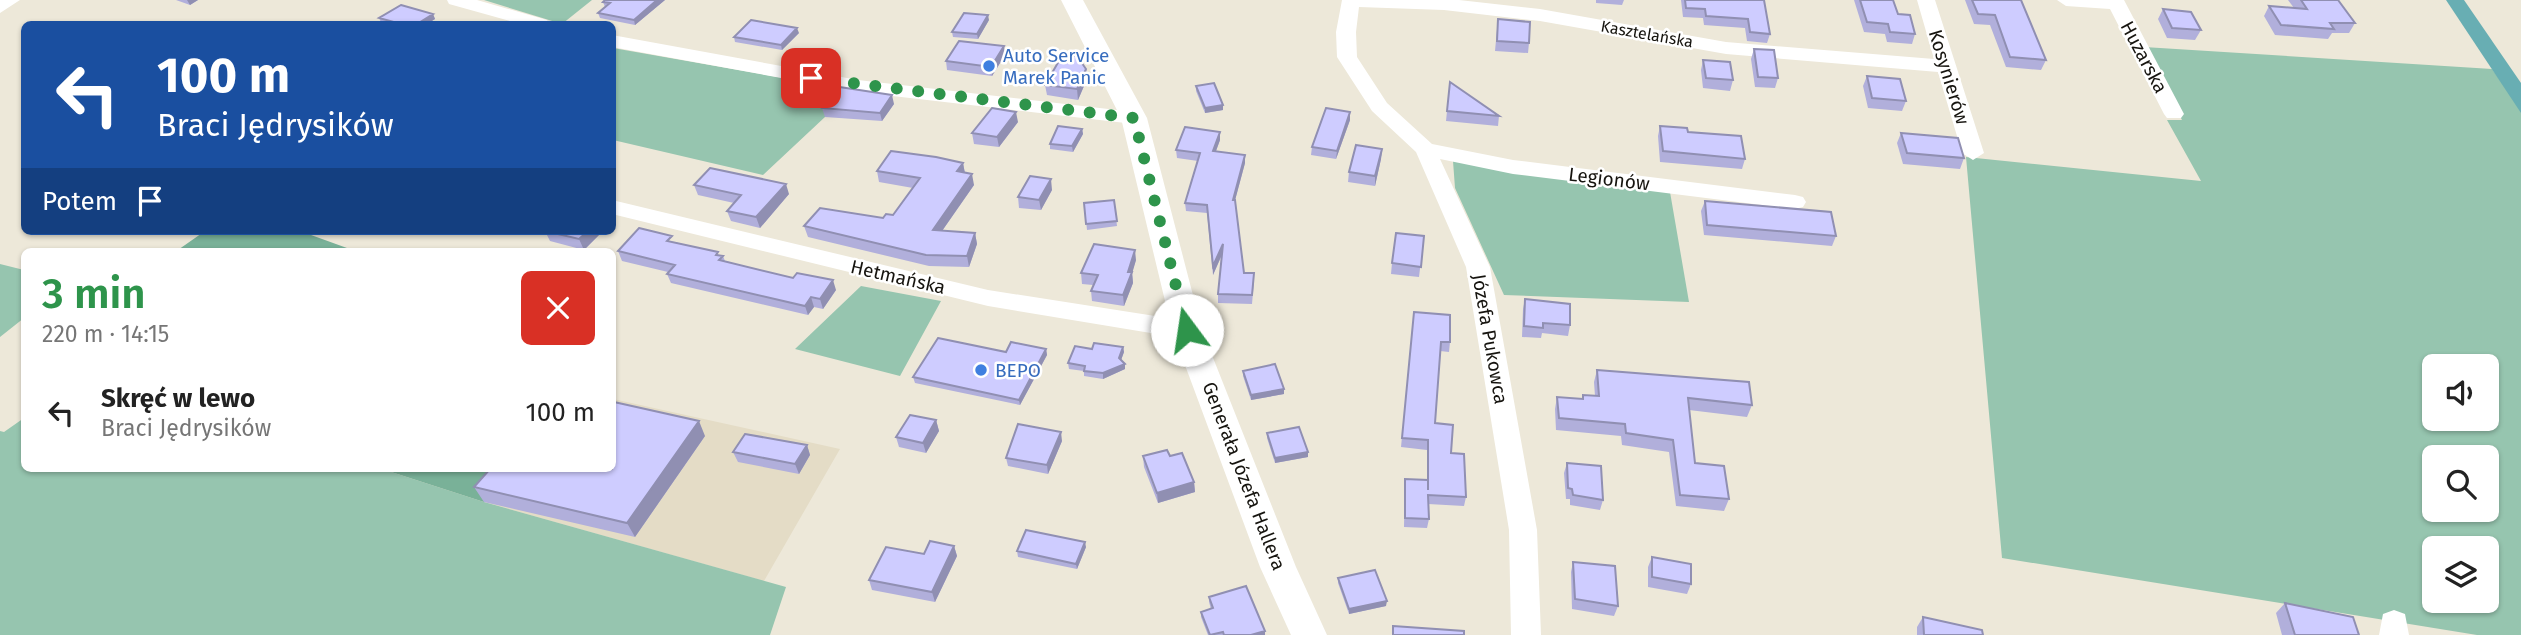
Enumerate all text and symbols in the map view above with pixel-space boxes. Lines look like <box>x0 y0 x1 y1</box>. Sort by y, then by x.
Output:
street label: Kasztelańska <box>1599 17 1695 51</box>
street label: Huzarska <box>2116 17 2172 97</box>
street label: Kosynierów <box>1924 27 1974 128</box>
place label: Auto Service Marek Panic <box>1003 44 1109 89</box>
text: 100 m <box>157 46 290 105</box>
pin <box>781 48 841 108</box>
icon: left <box>42 49 133 140</box>
marker: Auto Service Marek Panic <box>981 58 997 74</box>
icon: arrive <box>792 59 830 97</box>
text: Braci Jędrysików <box>157 106 394 144</box>
street label: Legionów <box>1567 163 1651 195</box>
icon: arrive <box>131 182 169 220</box>
text: Potem <box>42 186 117 217</box>
street label: Hetmańska <box>848 255 948 299</box>
text: 3 min <box>42 269 146 319</box>
button: close <box>521 271 595 345</box>
street label: Józefa Pukowca <box>1467 272 1513 406</box>
position arrow <box>1150 293 1224 367</box>
text: 220 m · 14:15 <box>42 320 169 348</box>
map controls <box>2422 354 2499 613</box>
button: sound <box>2422 354 2499 431</box>
place label: BEPO <box>995 359 1041 382</box>
marker: BEPO <box>973 362 989 378</box>
street label: Generała Józefa Hallera <box>1197 379 1291 573</box>
text: Skręć w lewo <box>101 383 255 414</box>
icon: left <box>42 394 80 432</box>
text: 100 m <box>526 397 595 428</box>
text: Braci Jędrysików <box>101 414 271 442</box>
button: search <box>2422 445 2499 522</box>
button: layers <box>2422 536 2499 613</box>

